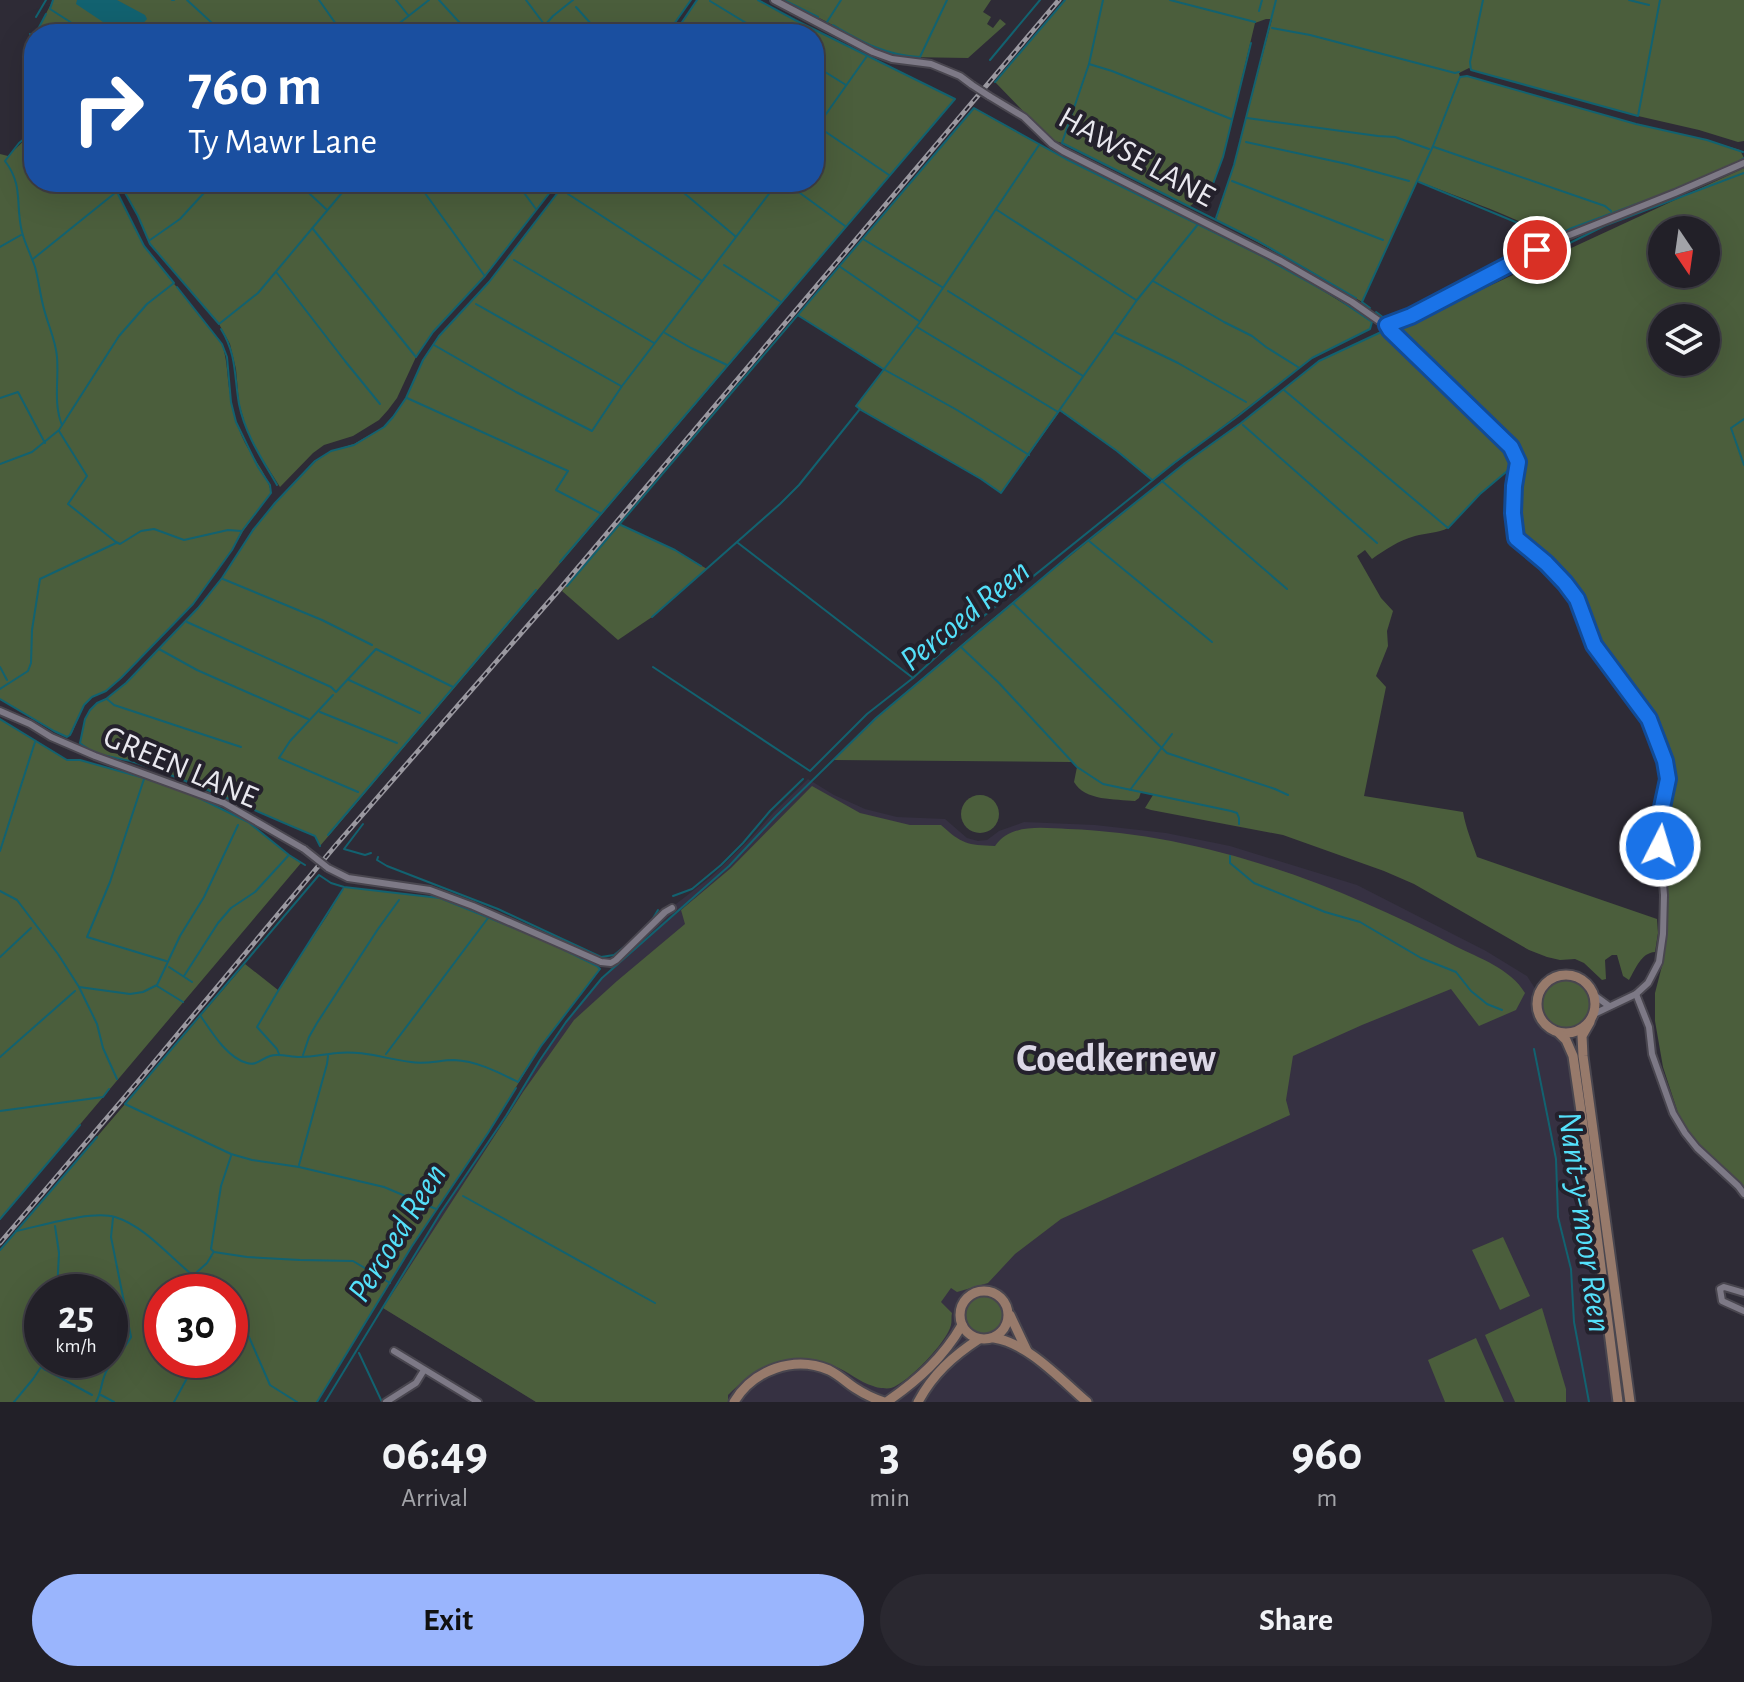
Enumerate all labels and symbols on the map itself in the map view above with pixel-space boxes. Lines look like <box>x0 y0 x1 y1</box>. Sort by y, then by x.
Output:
street label: HAWSE LANE <box>1053 101 1220 213</box>
pin <box>1503 216 1571 284</box>
north arrow <box>1648 216 1720 288</box>
water label: Percoed Reen <box>894 553 1037 678</box>
street label: GREEN LANE <box>99 720 262 814</box>
position arrow <box>1618 804 1702 888</box>
district label: Coedkernew <box>1016 1039 1216 1079</box>
water label: Nant-y-moor Reen <box>1552 1110 1616 1335</box>
water label: Percoed Reen <box>342 1158 453 1308</box>
speed limit sign: 30 <box>144 1274 248 1378</box>

